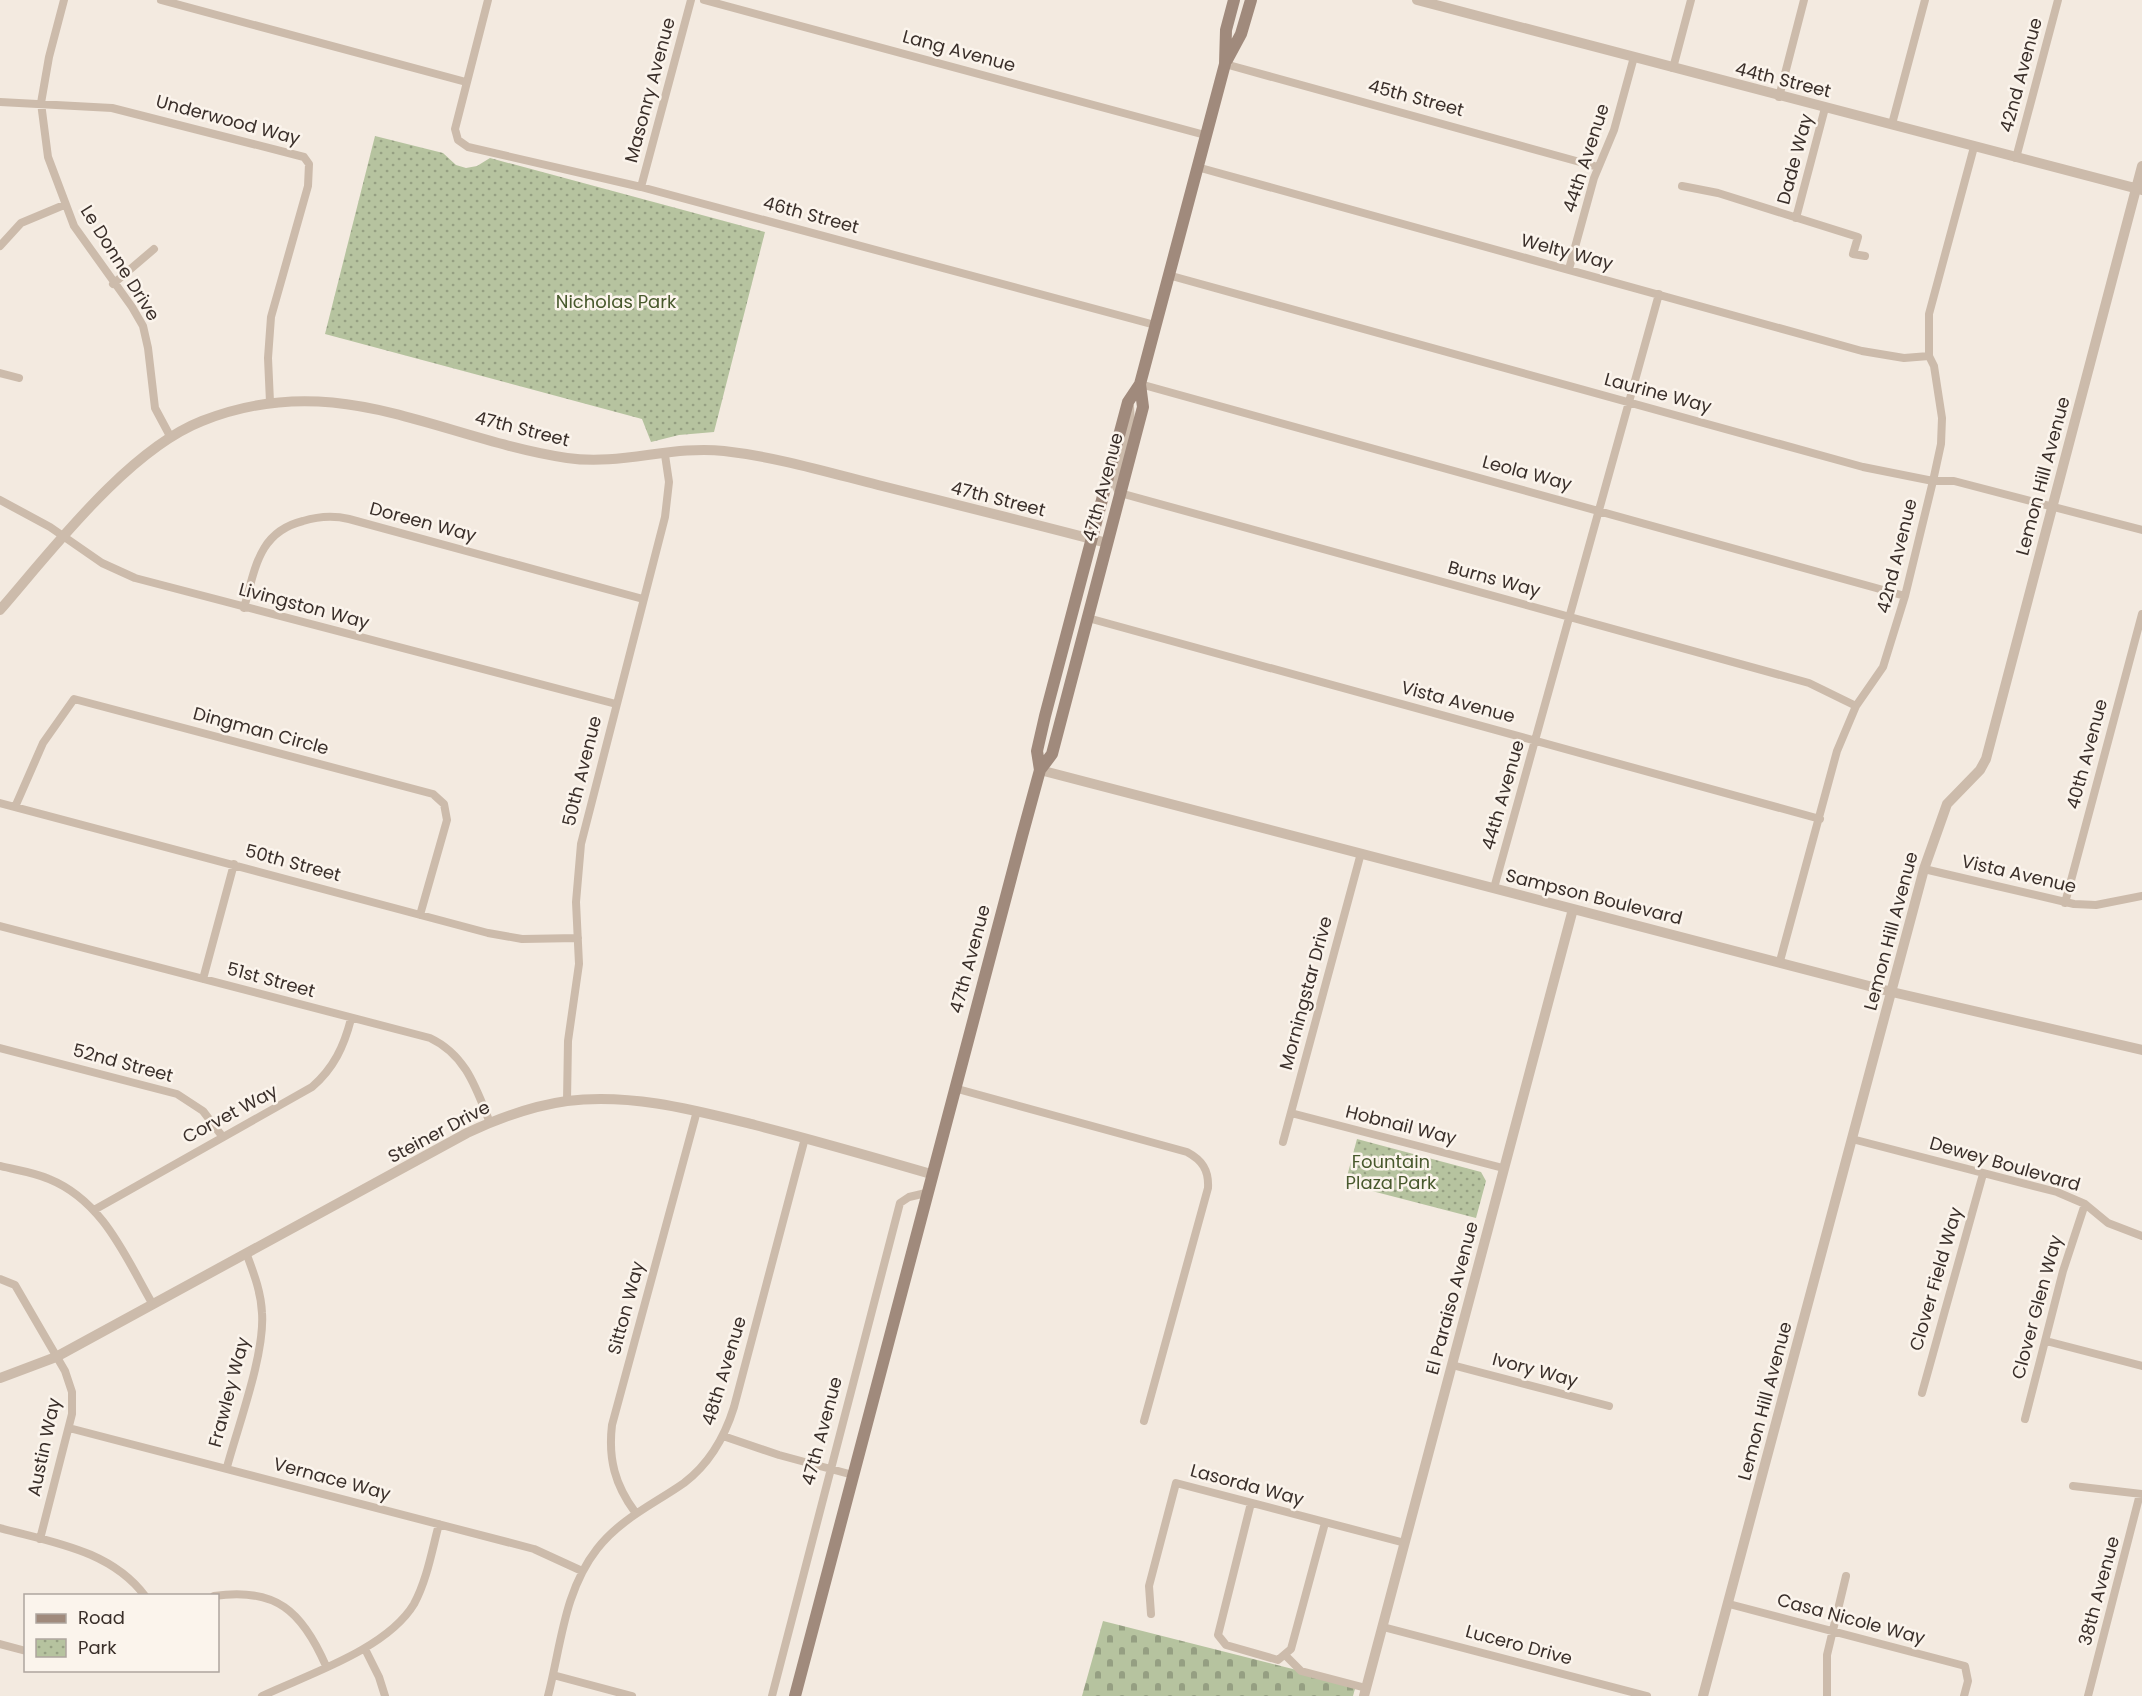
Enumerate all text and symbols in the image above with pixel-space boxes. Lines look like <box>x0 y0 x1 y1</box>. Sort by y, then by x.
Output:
street label: Masonry Avenue <box>618 15 681 165</box>
street label: 42nd Avenue <box>1993 15 2048 135</box>
street label: Lang Avenue <box>900 23 1018 78</box>
street label: 44th Street <box>1732 56 1834 104</box>
street label: 45th Street <box>1365 73 1467 122</box>
street label: Underwood Way <box>153 88 303 151</box>
street label: 44th Avenue <box>1556 100 1615 216</box>
street label: Dade Way <box>1770 111 1819 207</box>
street label: 46th Street <box>760 190 862 239</box>
street label: Le Donne Drive <box>75 200 166 325</box>
street label: Welty Way <box>1518 227 1616 276</box>
park label: Nicholas Park <box>556 289 677 314</box>
street label: Laurine Way <box>1602 366 1714 419</box>
street label: Lemon Hill Avenue <box>2009 394 2076 558</box>
street label: 47th Street <box>472 405 572 452</box>
street label: 47th Avenue <box>1076 430 1129 544</box>
street label: Leola Way <box>1480 449 1575 496</box>
street label: 47th Street <box>948 475 1048 522</box>
street label: Doreen Way <box>367 495 479 548</box>
street label: 42nd Avenue <box>1870 496 1923 616</box>
street label: Burns Way <box>1445 554 1543 603</box>
street label: Livingston Way <box>236 576 372 635</box>
street label: Vista Avenue <box>1398 674 1518 729</box>
street label: 40th Avenue <box>2060 696 2113 812</box>
street label: Dingman Circle <box>191 700 332 761</box>
street label: 50th Avenue <box>556 713 607 829</box>
street label: 44th Avenue <box>1475 737 1530 853</box>
street label: 50th Street <box>242 838 344 887</box>
street label: Vista Avenue <box>1959 848 2079 899</box>
street label: Lemon Hill Avenue <box>1857 849 1924 1013</box>
street label: Sampson Boulevard <box>1503 862 1685 931</box>
street label: 47th Avenue <box>943 902 996 1016</box>
street label: Morningstar Drive <box>1273 913 1338 1072</box>
street label: 51st Street <box>224 956 318 1003</box>
street label: 52nd Street <box>70 1037 176 1088</box>
street label: Corvet Way <box>178 1078 282 1149</box>
street label: Steiner Drive <box>383 1094 494 1169</box>
street label: Hobnail Way <box>1343 1099 1459 1150</box>
street label: Dewey Boulevard <box>1927 1130 2083 1197</box>
park label: Fountain Plaza Park <box>1346 1149 1437 1195</box>
street label: Clover Field Way <box>1903 1204 1968 1354</box>
street label: El Paraiso Avenue <box>1419 1218 1484 1377</box>
street label: Clover Glen Way <box>2005 1232 2068 1382</box>
street label: Sitton Way <box>601 1258 650 1357</box>
street label: 48th Avenue <box>695 1313 752 1429</box>
street label: Lemon Hill Avenue <box>1731 1319 1798 1483</box>
street label: Frawley Way <box>202 1334 255 1450</box>
street label: Ivory Way <box>1490 1346 1581 1393</box>
street label: 47th Avenue <box>795 1374 848 1488</box>
street label: Austin Way <box>21 1395 66 1499</box>
street label: Vernace Way <box>271 1451 394 1506</box>
street label: Lasorda Way <box>1188 1457 1307 1512</box>
street label: 38th Avenue <box>2072 1533 2125 1648</box>
street label: Casa Nicole Way <box>1774 1587 1928 1650</box>
legend <box>24 1594 219 1672</box>
text: Road <box>78 1605 125 1630</box>
street label: Lucero Drive <box>1463 1618 1575 1671</box>
text: Park <box>78 1635 117 1660</box>

